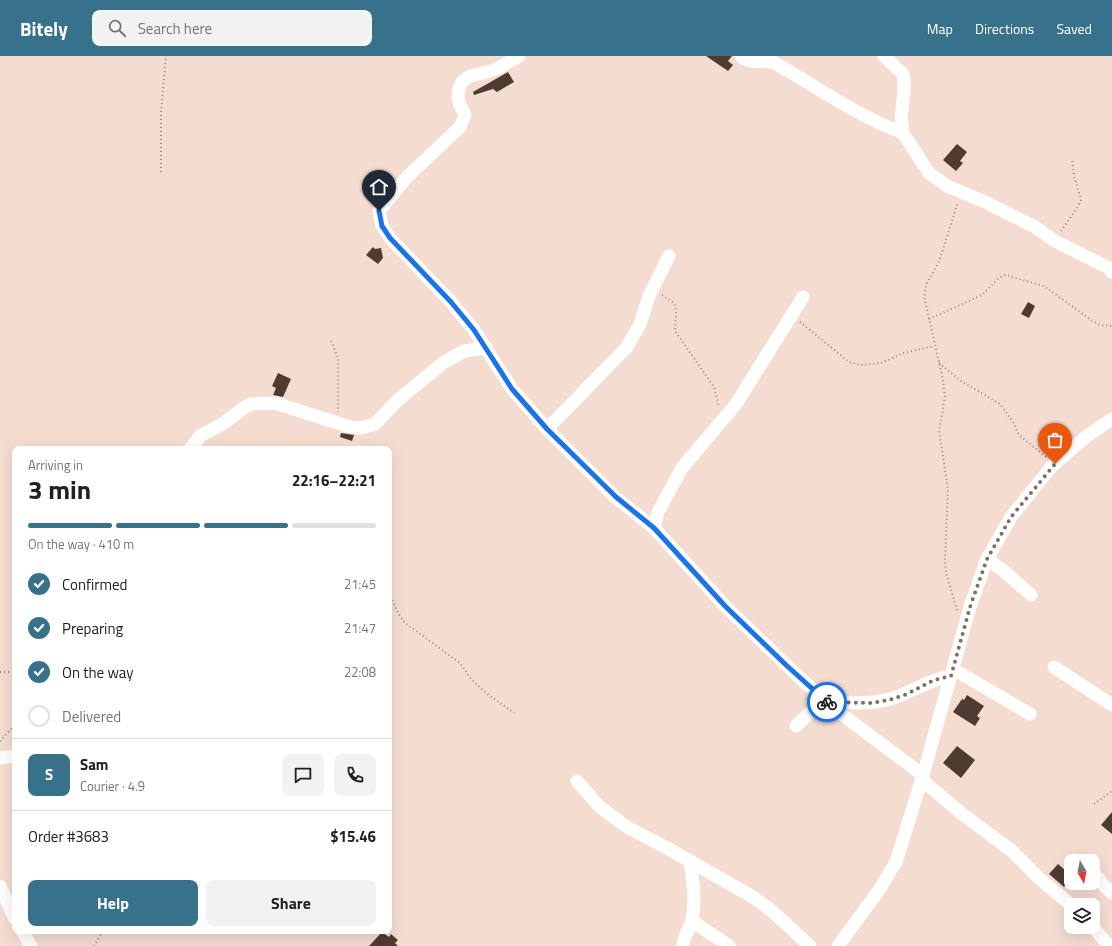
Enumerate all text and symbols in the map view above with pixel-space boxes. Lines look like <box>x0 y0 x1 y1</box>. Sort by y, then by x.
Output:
search box <box>92 10 372 46</box>
text: Bitely <box>20 14 68 43</box>
icon: search <box>106 17 128 39</box>
text: Search here <box>138 17 212 40</box>
text: Map <box>927 18 953 39</box>
text: Directions <box>975 18 1034 39</box>
text: Saved <box>1056 18 1092 39</box>
pin <box>362 170 396 211</box>
icon: home <box>368 176 390 198</box>
pin <box>1038 423 1072 464</box>
icon: bag <box>1044 429 1066 451</box>
text: Arriving in <box>28 455 83 475</box>
text: 22:16–22:21 <box>292 469 376 492</box>
text: 3 min <box>28 470 91 509</box>
text: On the way · 410 m <box>28 534 134 554</box>
icon: check <box>28 573 50 595</box>
text: Confirmed <box>62 573 127 596</box>
text: 21:45 <box>344 574 376 594</box>
icon: check <box>28 617 50 639</box>
text: Preparing <box>62 617 123 640</box>
text: 21:47 <box>344 618 376 638</box>
icon: check <box>28 661 50 683</box>
text: On the way <box>62 661 134 684</box>
text: 22:08 <box>344 662 376 682</box>
courier <box>807 682 847 722</box>
icon: bike <box>816 691 838 713</box>
text: Delivered <box>62 705 121 728</box>
text: Sam <box>80 753 108 776</box>
button: chat <box>282 754 324 796</box>
button: phone <box>334 754 376 796</box>
text: S <box>45 763 53 786</box>
text: Courier · 4.9 <box>80 776 145 796</box>
text: Order #3683 <box>28 825 109 848</box>
text: $15.46 <box>330 825 376 848</box>
north arrow <box>1064 854 1100 890</box>
map controls <box>1064 854 1100 934</box>
button: Help <box>28 880 198 926</box>
button: Share <box>206 880 376 926</box>
button: layers <box>1064 898 1100 934</box>

